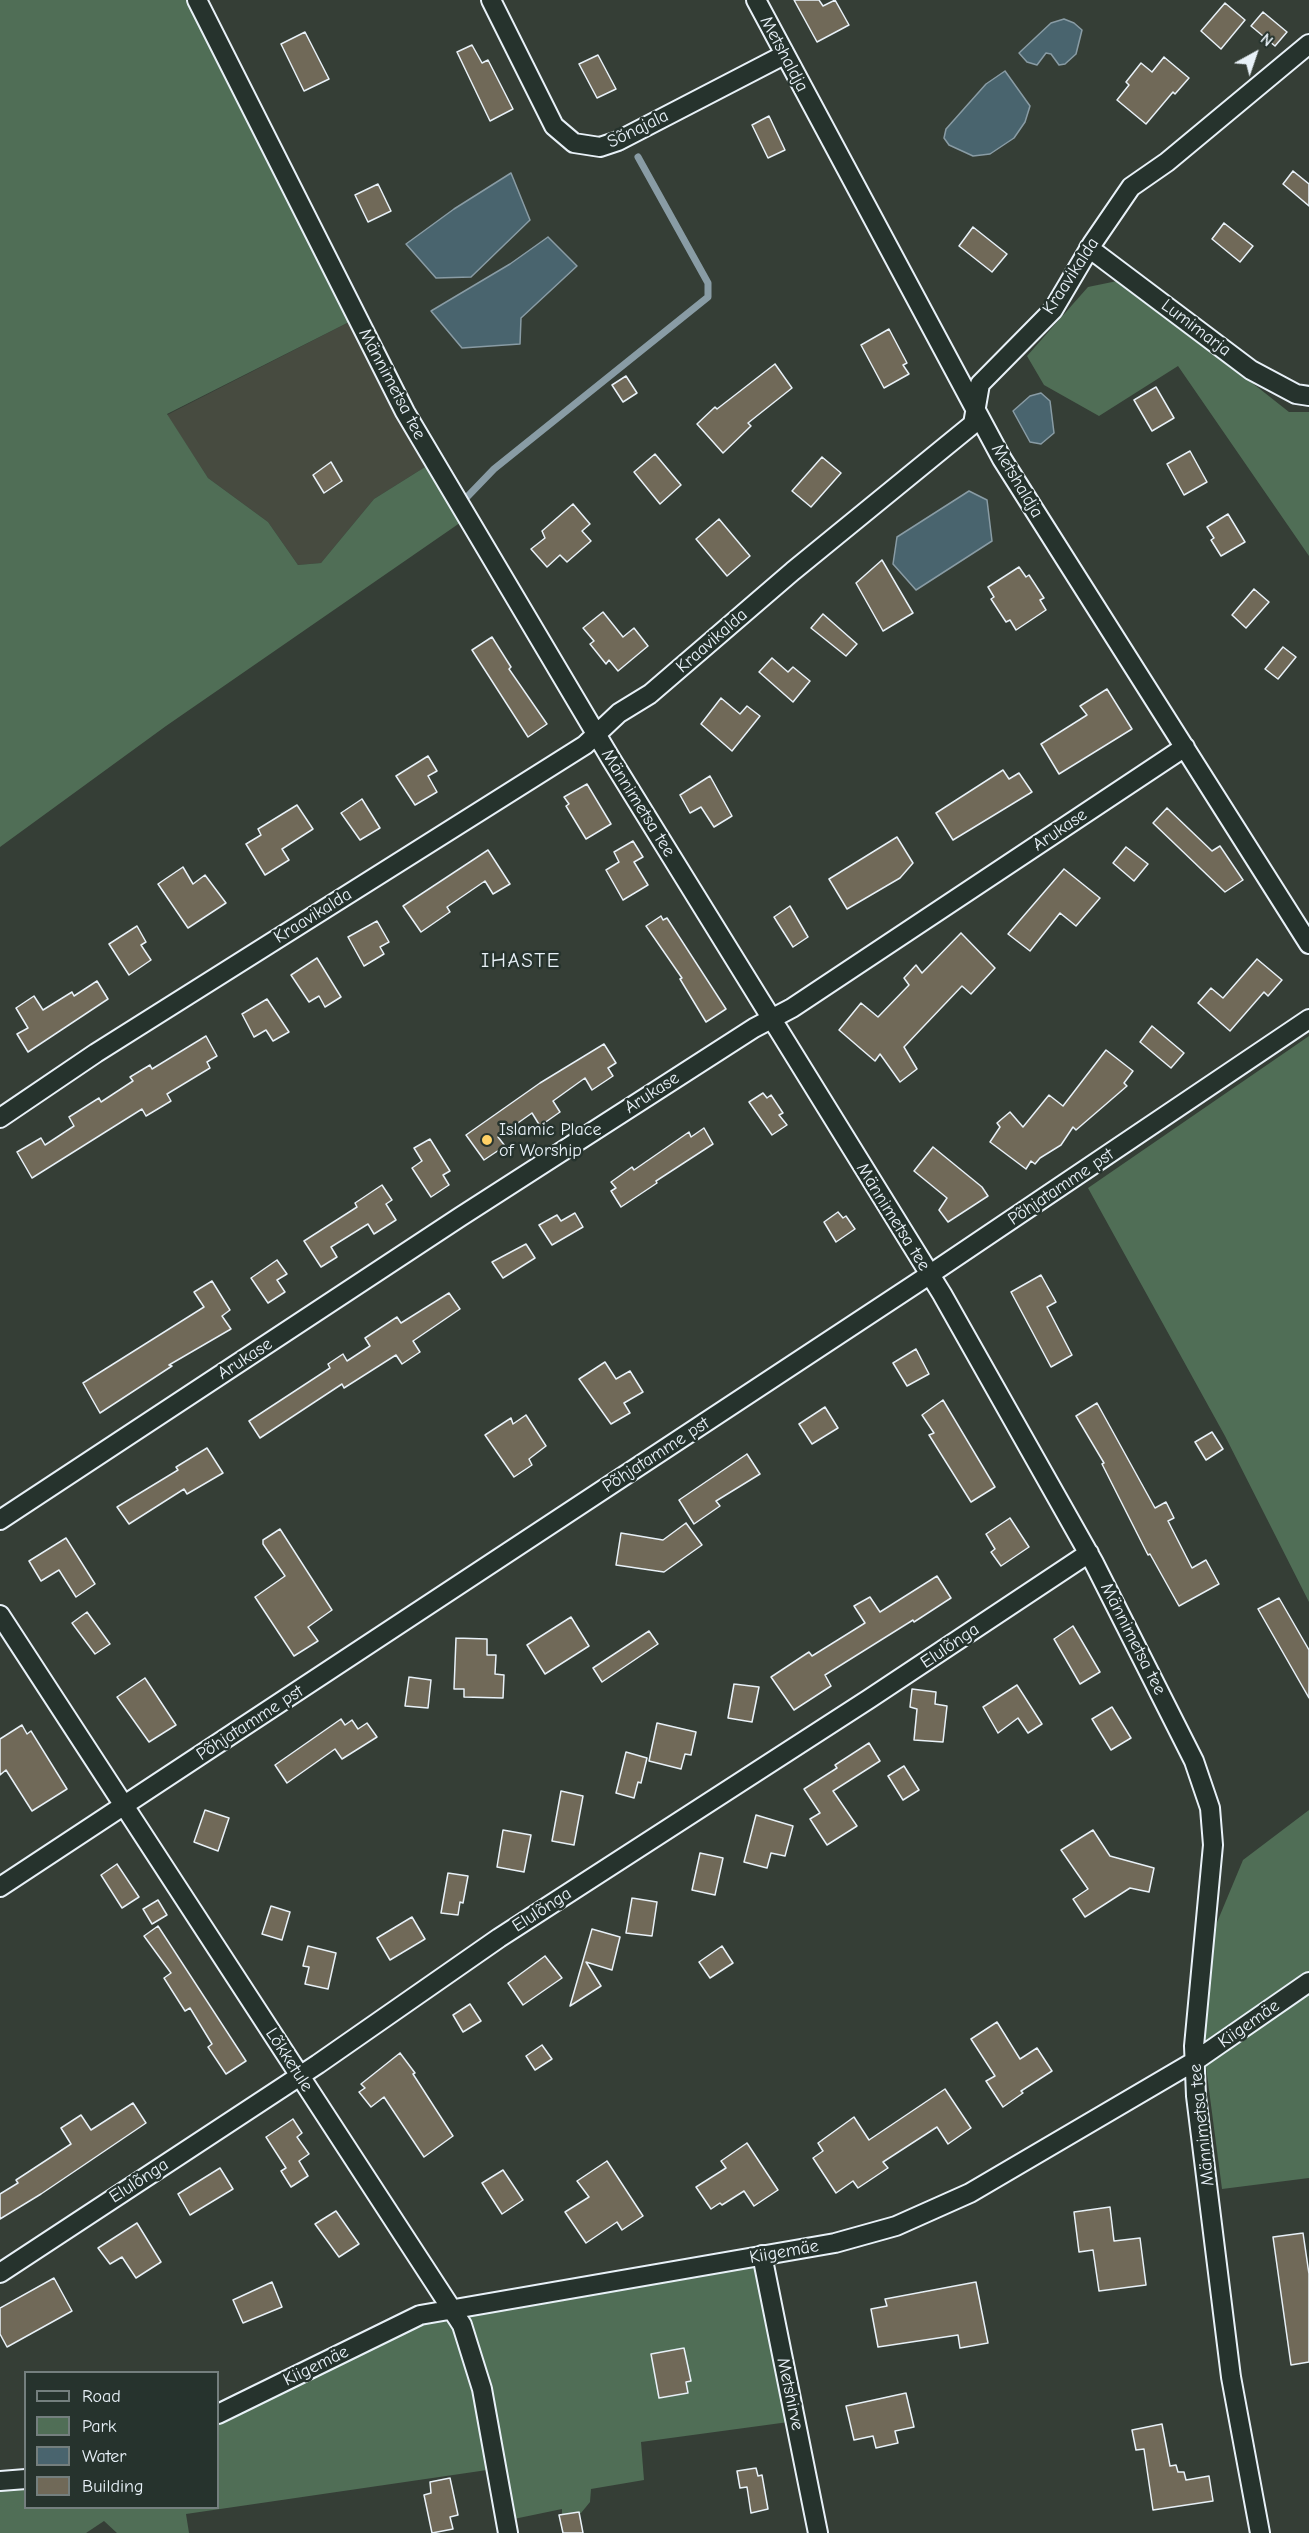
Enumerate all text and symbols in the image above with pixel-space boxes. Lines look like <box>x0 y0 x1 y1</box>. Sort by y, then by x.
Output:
street label: Metshaldja <box>755 12 813 96</box>
north arrow <box>1225 24 1285 84</box>
text: N <box>1257 30 1276 50</box>
street label: Sõnajala <box>604 105 672 153</box>
street label: Kraavikalda <box>1038 233 1104 319</box>
street label: Lumimarja <box>1157 295 1235 361</box>
street label: Männimetsa tee <box>354 325 430 443</box>
street label: Metshaldja <box>986 440 1048 522</box>
street label: Kraavikalda <box>672 604 752 678</box>
street label: Männimetsa tee <box>596 745 680 861</box>
street label: Arukase <box>1029 804 1091 856</box>
street label: Kraavikalda <box>270 884 356 948</box>
district label: IHASTE <box>481 948 561 974</box>
street label: Arukase <box>621 1067 683 1119</box>
place label: Islamic Place of Worship <box>499 1119 601 1162</box>
marker: Islamic Place of Worship <box>480 1133 494 1147</box>
street label: Põhjatamme pst <box>1004 1144 1118 1230</box>
street label: Männimetsa tee <box>851 1159 935 1275</box>
street label: Arukase <box>214 1333 276 1385</box>
street label: Põhjatamme pst <box>599 1412 713 1498</box>
street label: Männimetsa tee <box>1095 1579 1171 1699</box>
street label: Elulõnga <box>917 1619 983 1673</box>
street label: Põhjatamme pst <box>193 1680 307 1766</box>
street label: Elulõnga <box>508 1883 576 1937</box>
street label: Kiigemäe <box>1214 1995 1284 2053</box>
street label: Lõkketule <box>260 2024 318 2096</box>
street label: Männimetsa tee <box>1185 2063 1219 2187</box>
street label: Elulõnga <box>105 2154 173 2208</box>
street label: Kiigemäe <box>748 2235 820 2269</box>
street label: Kiigemäe <box>280 2341 352 2391</box>
street label: Metshirve <box>772 2356 808 2432</box>
legend <box>24 2371 219 2509</box>
text: Road <box>82 2386 121 2407</box>
text: Park <box>82 2416 116 2437</box>
text: Water <box>82 2446 126 2467</box>
text: Building <box>82 2476 144 2497</box>

